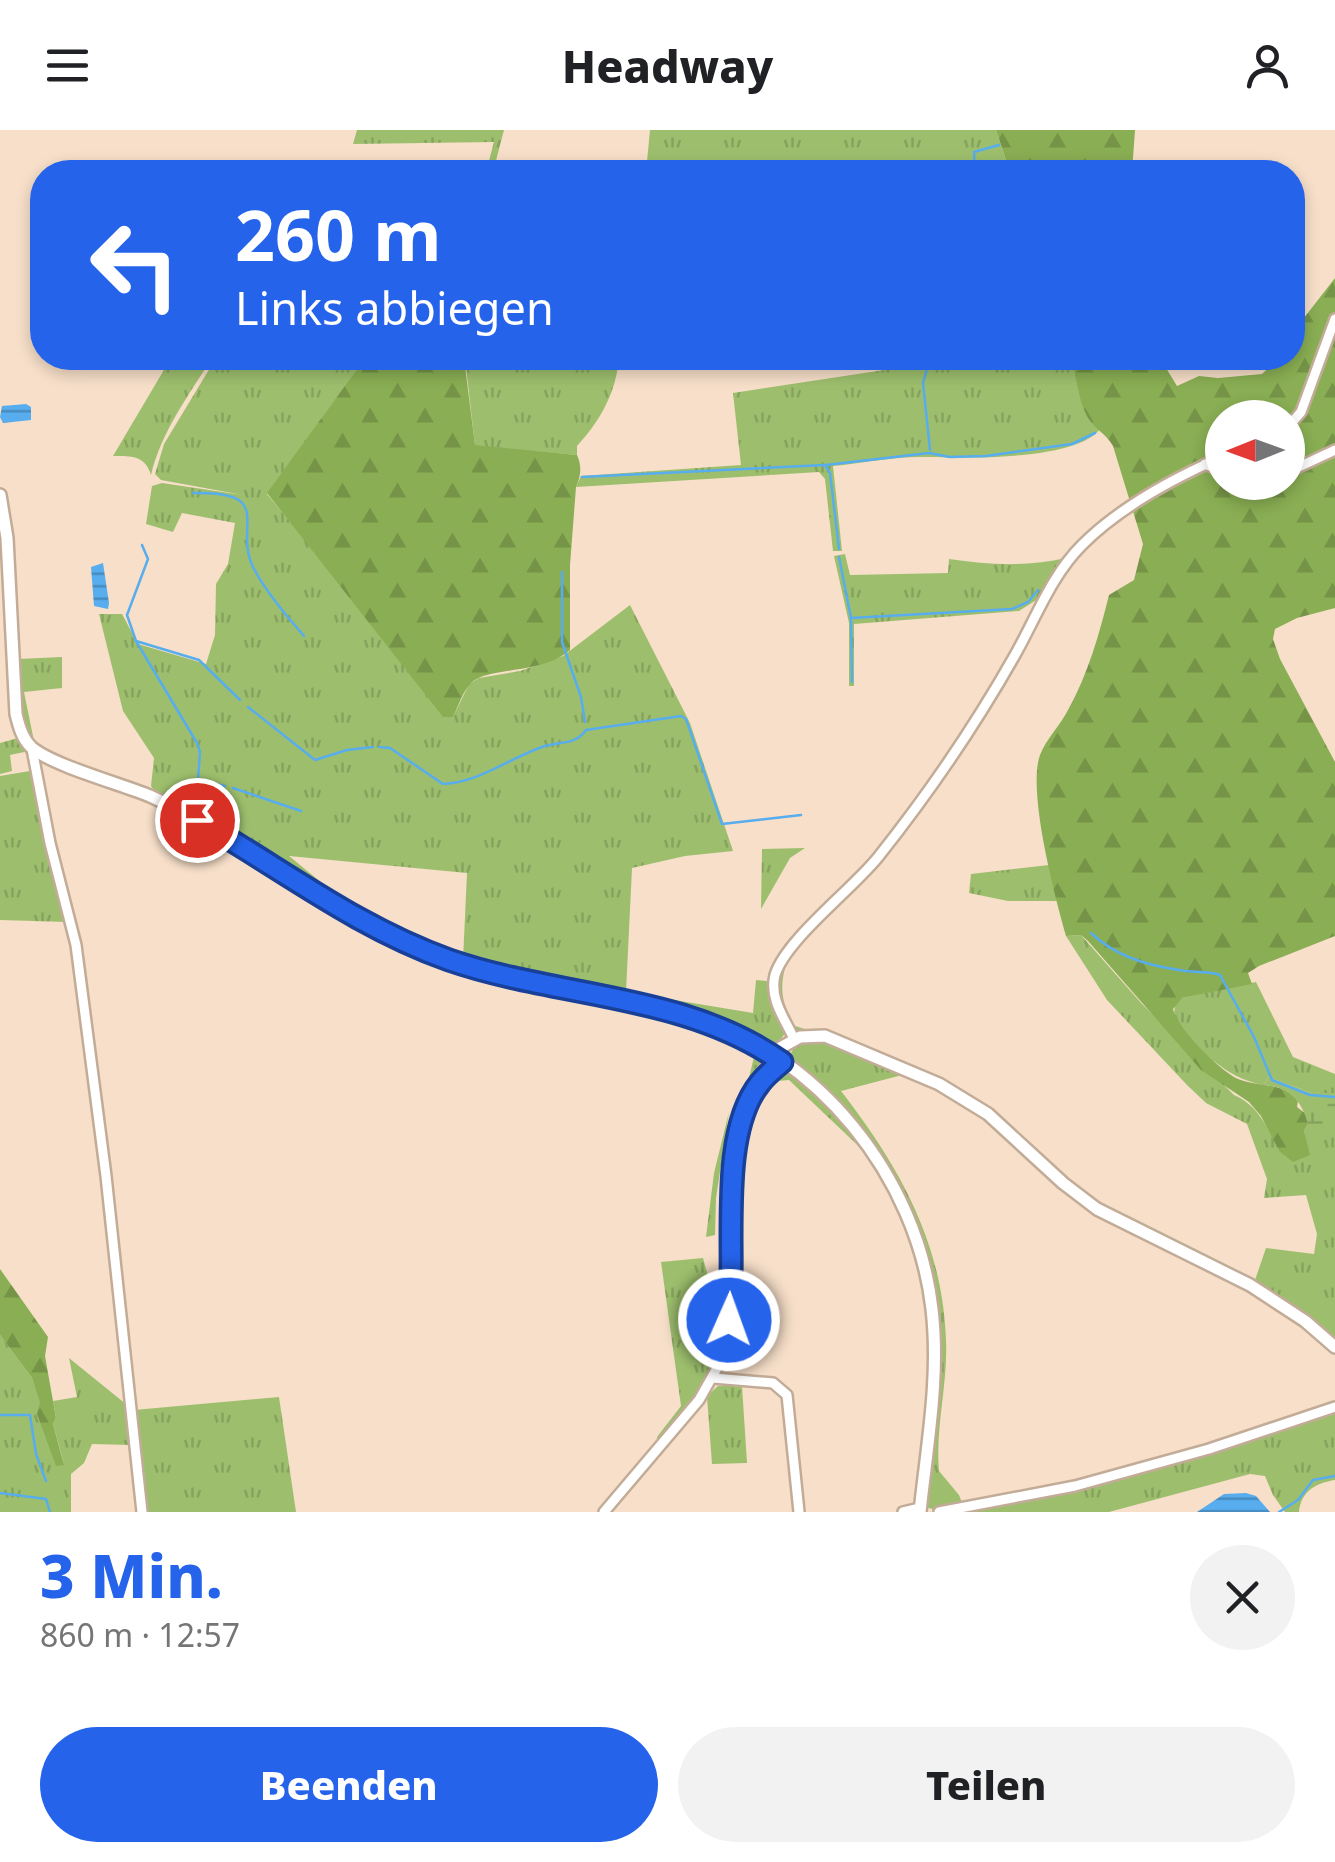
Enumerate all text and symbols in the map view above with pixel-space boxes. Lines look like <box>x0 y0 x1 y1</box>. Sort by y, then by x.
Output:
text: Headway <box>562 35 773 96</box>
icon: menu <box>40 38 95 93</box>
icon: person <box>1240 38 1295 93</box>
text: 260 m <box>235 186 442 282</box>
icon: left <box>70 200 200 330</box>
text: Links abbiegen <box>235 277 554 338</box>
north arrow <box>1205 400 1305 500</box>
map controls <box>1205 400 1305 500</box>
pin <box>155 778 240 863</box>
icon: arrive <box>170 793 225 848</box>
position arrow <box>677 1268 781 1372</box>
text: 3 Min. <box>40 1534 223 1616</box>
button: close <box>1190 1545 1295 1650</box>
text: 860 m · 12:57 <box>40 1613 240 1656</box>
button: Beenden <box>40 1727 658 1842</box>
button: Teilen <box>678 1727 1295 1842</box>

